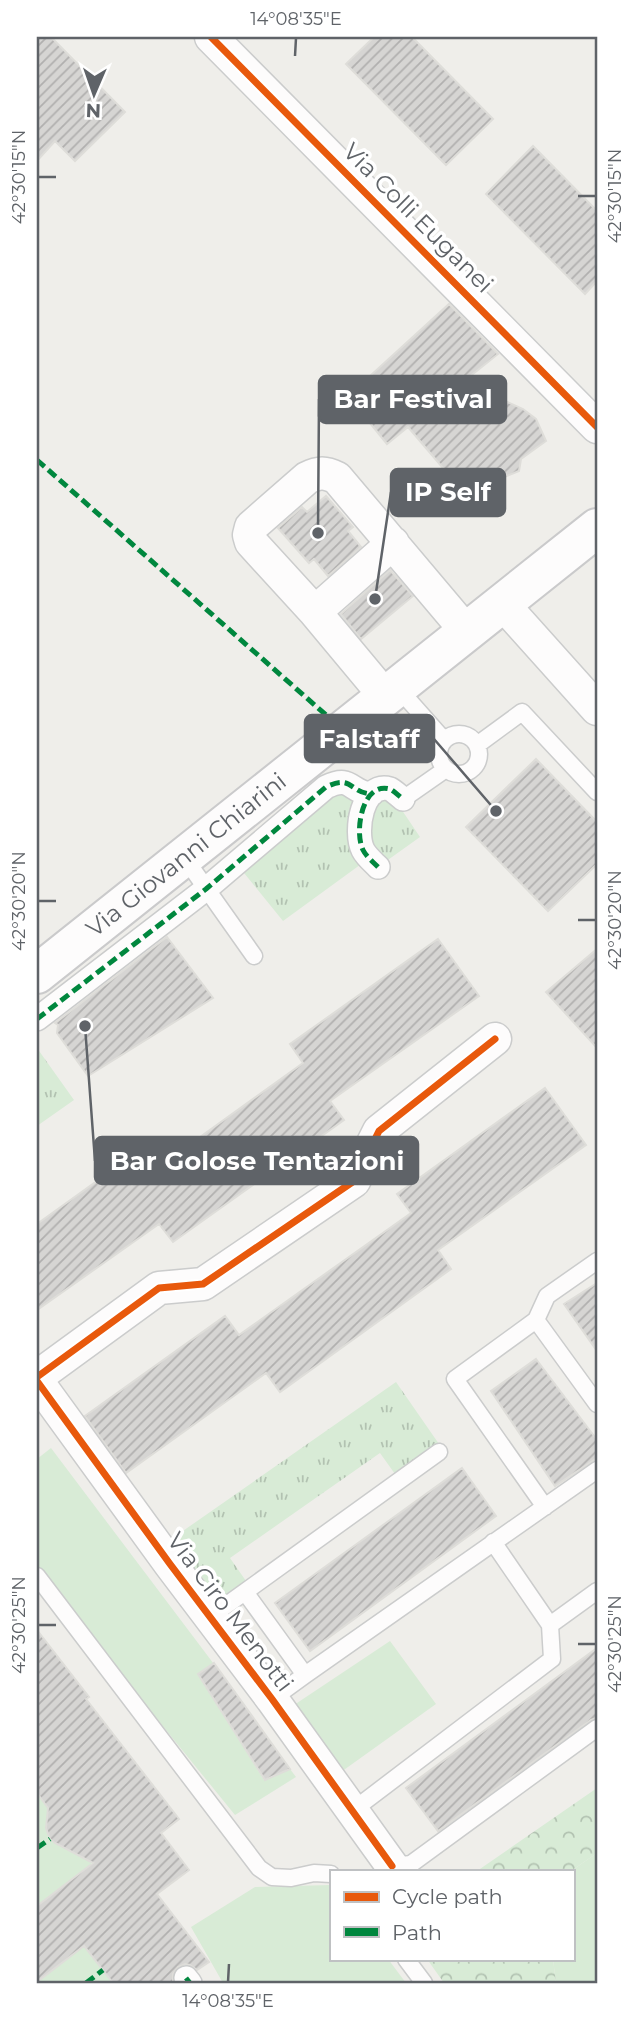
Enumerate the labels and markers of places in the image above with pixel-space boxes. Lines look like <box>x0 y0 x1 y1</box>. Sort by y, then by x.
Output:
callout: Bar Festival <box>319 376 506 423</box>
callout: IP Self <box>391 469 505 516</box>
callout: Falstaff <box>305 715 434 762</box>
callout: Bar Golose Tentazioni <box>95 1137 418 1184</box>

